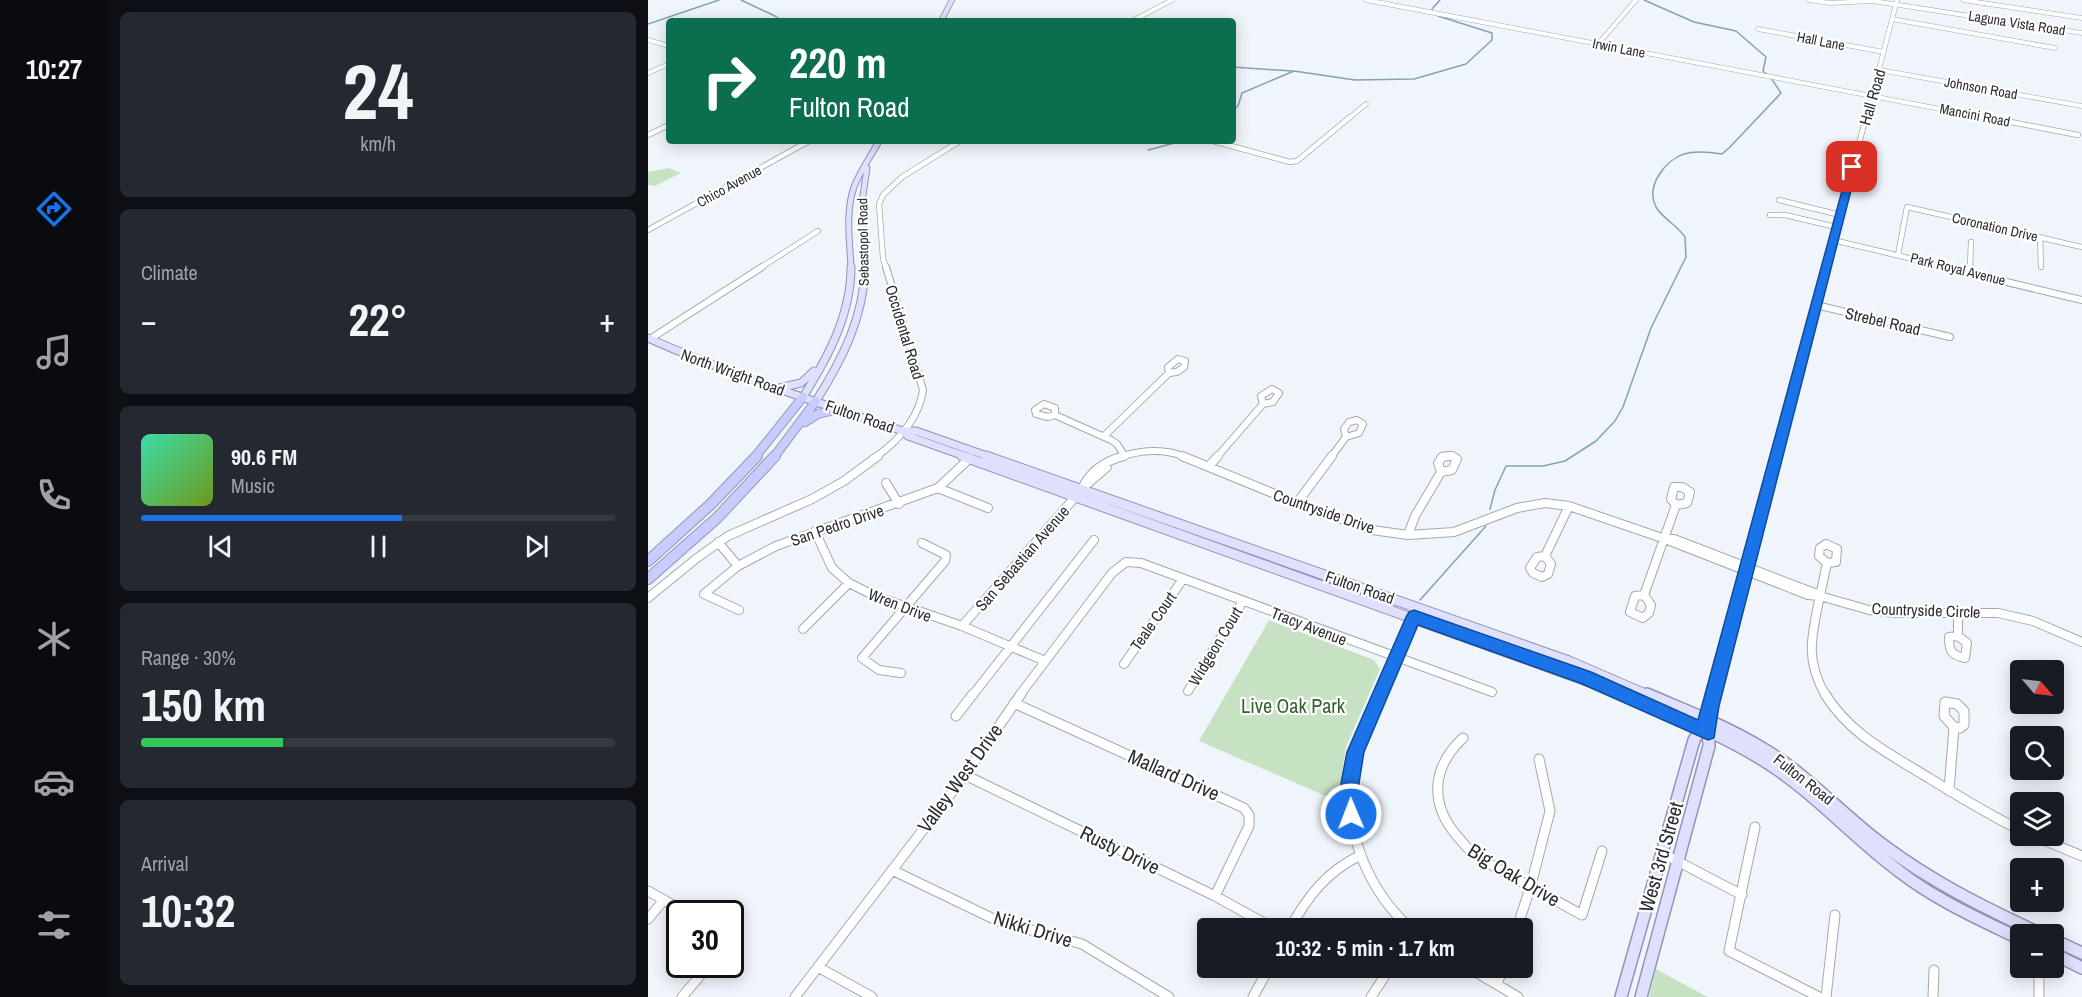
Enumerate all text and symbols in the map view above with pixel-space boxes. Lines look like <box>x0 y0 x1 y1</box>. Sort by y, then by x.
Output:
street label: Laguna Vista Road <box>1967 6 2067 40</box>
street label: Hall Lane <box>1795 28 1847 54</box>
street label: Irwin Lane <box>1591 34 1647 62</box>
text: 220 m <box>789 35 887 91</box>
text: 24 <box>342 38 414 143</box>
icon: right <box>690 42 768 120</box>
text: 10:27 <box>26 51 82 87</box>
street label: Hall Road <box>1853 66 1891 128</box>
street label: Johnson Road <box>1943 73 2019 103</box>
text: Fulton Road <box>789 89 910 125</box>
street label: Mancini Road <box>1938 99 2012 131</box>
text: km/h <box>360 130 396 157</box>
pin <box>1826 141 1877 192</box>
icon: arrive <box>1835 150 1868 183</box>
street label: Chico Avenue <box>693 161 765 211</box>
icon: directions <box>33 188 75 230</box>
street label: Sebastopol Road <box>853 198 873 286</box>
street label: Coronation Drive <box>1950 208 2040 246</box>
street label: Park Royal Avenue <box>1909 248 2007 290</box>
text: Climate <box>141 259 198 286</box>
street label: Occidental Road <box>880 282 930 382</box>
text: 22° <box>348 289 408 350</box>
text: − <box>141 298 157 342</box>
text: + <box>599 298 615 342</box>
street label: Strebel Road <box>1843 302 1923 340</box>
icon: music <box>33 331 75 373</box>
street label: North Wright Road <box>678 343 788 401</box>
street label: Fulton Road <box>823 394 897 438</box>
text: 90.6 FM <box>231 442 297 472</box>
text: Music <box>231 472 275 499</box>
icon: phone <box>33 474 75 516</box>
street label: Countryside Drive <box>1270 483 1378 539</box>
street label: San Pedro Drive <box>788 499 886 551</box>
street label: San Sebastian Avenue <box>970 500 1074 616</box>
icon: previous <box>204 530 237 563</box>
icon: pause <box>362 530 395 563</box>
icon: next <box>520 530 553 563</box>
street label: Fulton Road <box>1323 565 1397 609</box>
street label: Wren Drive <box>865 583 935 627</box>
street label: Teale Court <box>1125 587 1181 655</box>
street label: Countryside Circle <box>1871 597 1981 623</box>
street label: Tracy Avenue <box>1268 601 1350 651</box>
street label: Widgeon Court <box>1183 602 1247 689</box>
icon: climate <box>33 618 75 660</box>
text: Range · 30% <box>141 644 236 671</box>
north arrow <box>2010 660 2064 714</box>
map controls <box>2010 660 2064 978</box>
text: 150 km <box>141 674 266 735</box>
park label: Live Oak Park <box>1241 692 1346 719</box>
street label: Valley West Drive <box>911 718 1008 838</box>
button: search <box>2010 726 2064 780</box>
street label: Mallard Drive <box>1124 742 1224 807</box>
street label: Fulton Road <box>1769 748 1839 810</box>
icon: car <box>33 761 75 803</box>
position arrow <box>1319 782 1383 846</box>
button: layers <box>2010 792 2064 846</box>
street label: West 3rd Street <box>1632 798 1689 915</box>
street label: Rusty Drive <box>1076 819 1165 880</box>
street label: Big Oak Drive <box>1463 836 1565 913</box>
text: Arrival <box>141 850 188 877</box>
button: + <box>2010 858 2064 912</box>
text: 10:32 <box>141 880 235 941</box>
speed limit sign: 30 <box>666 900 744 978</box>
icon: filters <box>33 904 75 946</box>
street label: Nikki Drive <box>990 904 1076 953</box>
button: − <box>2010 924 2064 978</box>
text: 10:32 · 5 min · 1.7 km <box>1275 933 1455 963</box>

